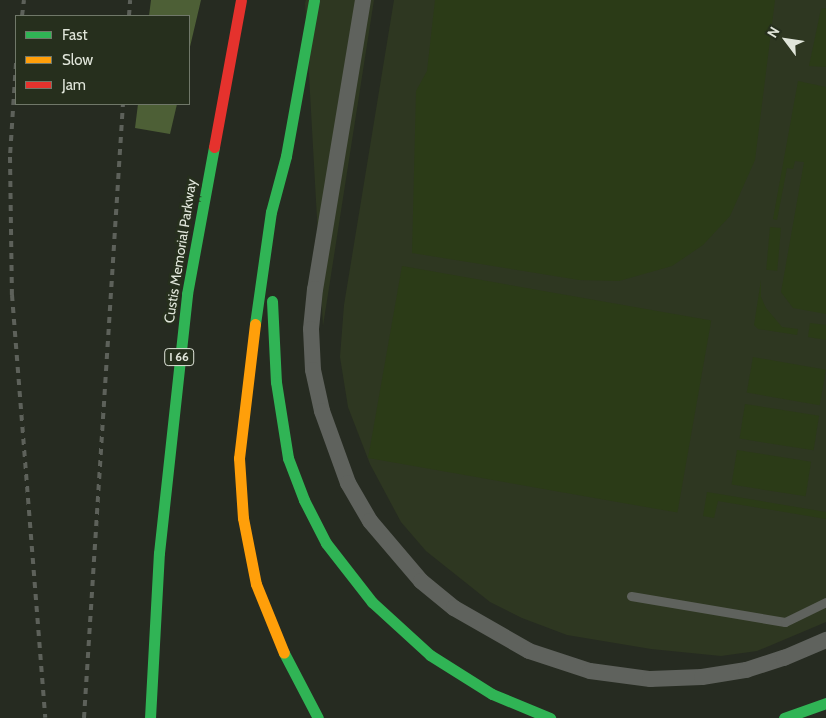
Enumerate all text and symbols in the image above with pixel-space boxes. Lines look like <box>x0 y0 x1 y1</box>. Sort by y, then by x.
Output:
legend <box>15 15 190 105</box>
north arrow <box>761 15 811 65</box>
text: N <box>763 23 783 41</box>
text: Fast <box>62 26 87 44</box>
text: Slow <box>62 51 93 69</box>
text: Jam <box>62 76 86 94</box>
street label: Custis Memorial Parkway <box>160 178 200 324</box>
road number: I 66 <box>164 348 194 367</box>

